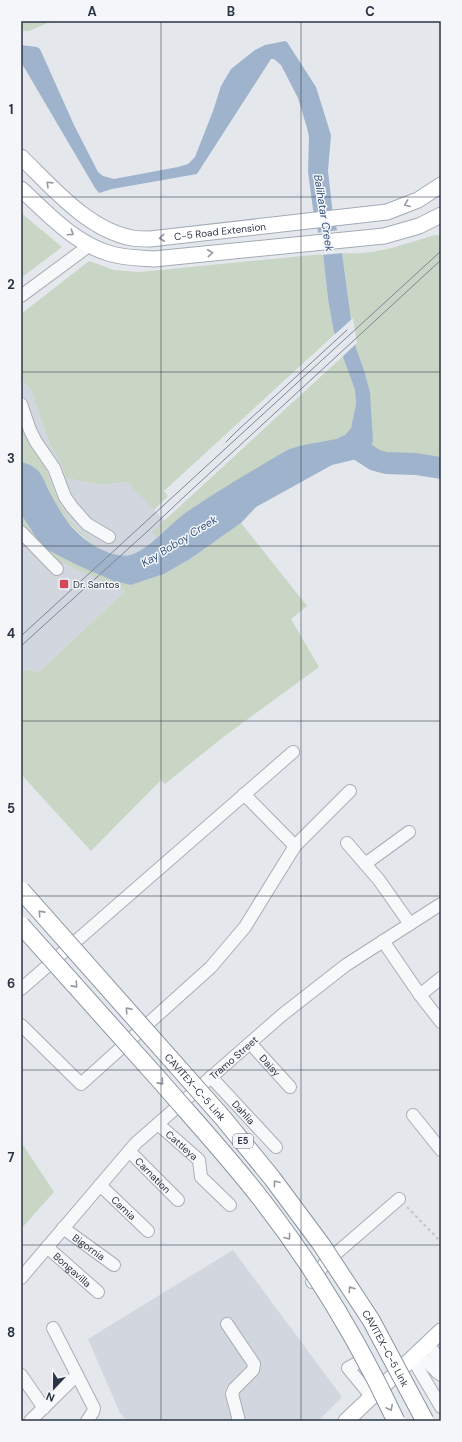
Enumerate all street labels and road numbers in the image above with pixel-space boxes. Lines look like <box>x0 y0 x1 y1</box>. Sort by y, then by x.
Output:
street label: C-5 Road Extension <box>173 219 267 243</box>
street label: Tramo Street <box>207 1033 260 1082</box>
street label: CAVITEX–C-5 Link <box>162 1051 229 1123</box>
street label: Daisy <box>257 1052 284 1079</box>
street label: Dahlia <box>229 1097 258 1127</box>
street label: Cattleya <box>163 1127 201 1163</box>
road number: E5 <box>233 1134 253 1148</box>
street label: Carnation <box>132 1154 174 1196</box>
street label: Camia <box>109 1193 139 1223</box>
street label: Bigornia <box>70 1231 108 1263</box>
street label: Bongavilla <box>51 1249 94 1290</box>
street label: CAVITEX–C-5 Link <box>359 1307 412 1389</box>

